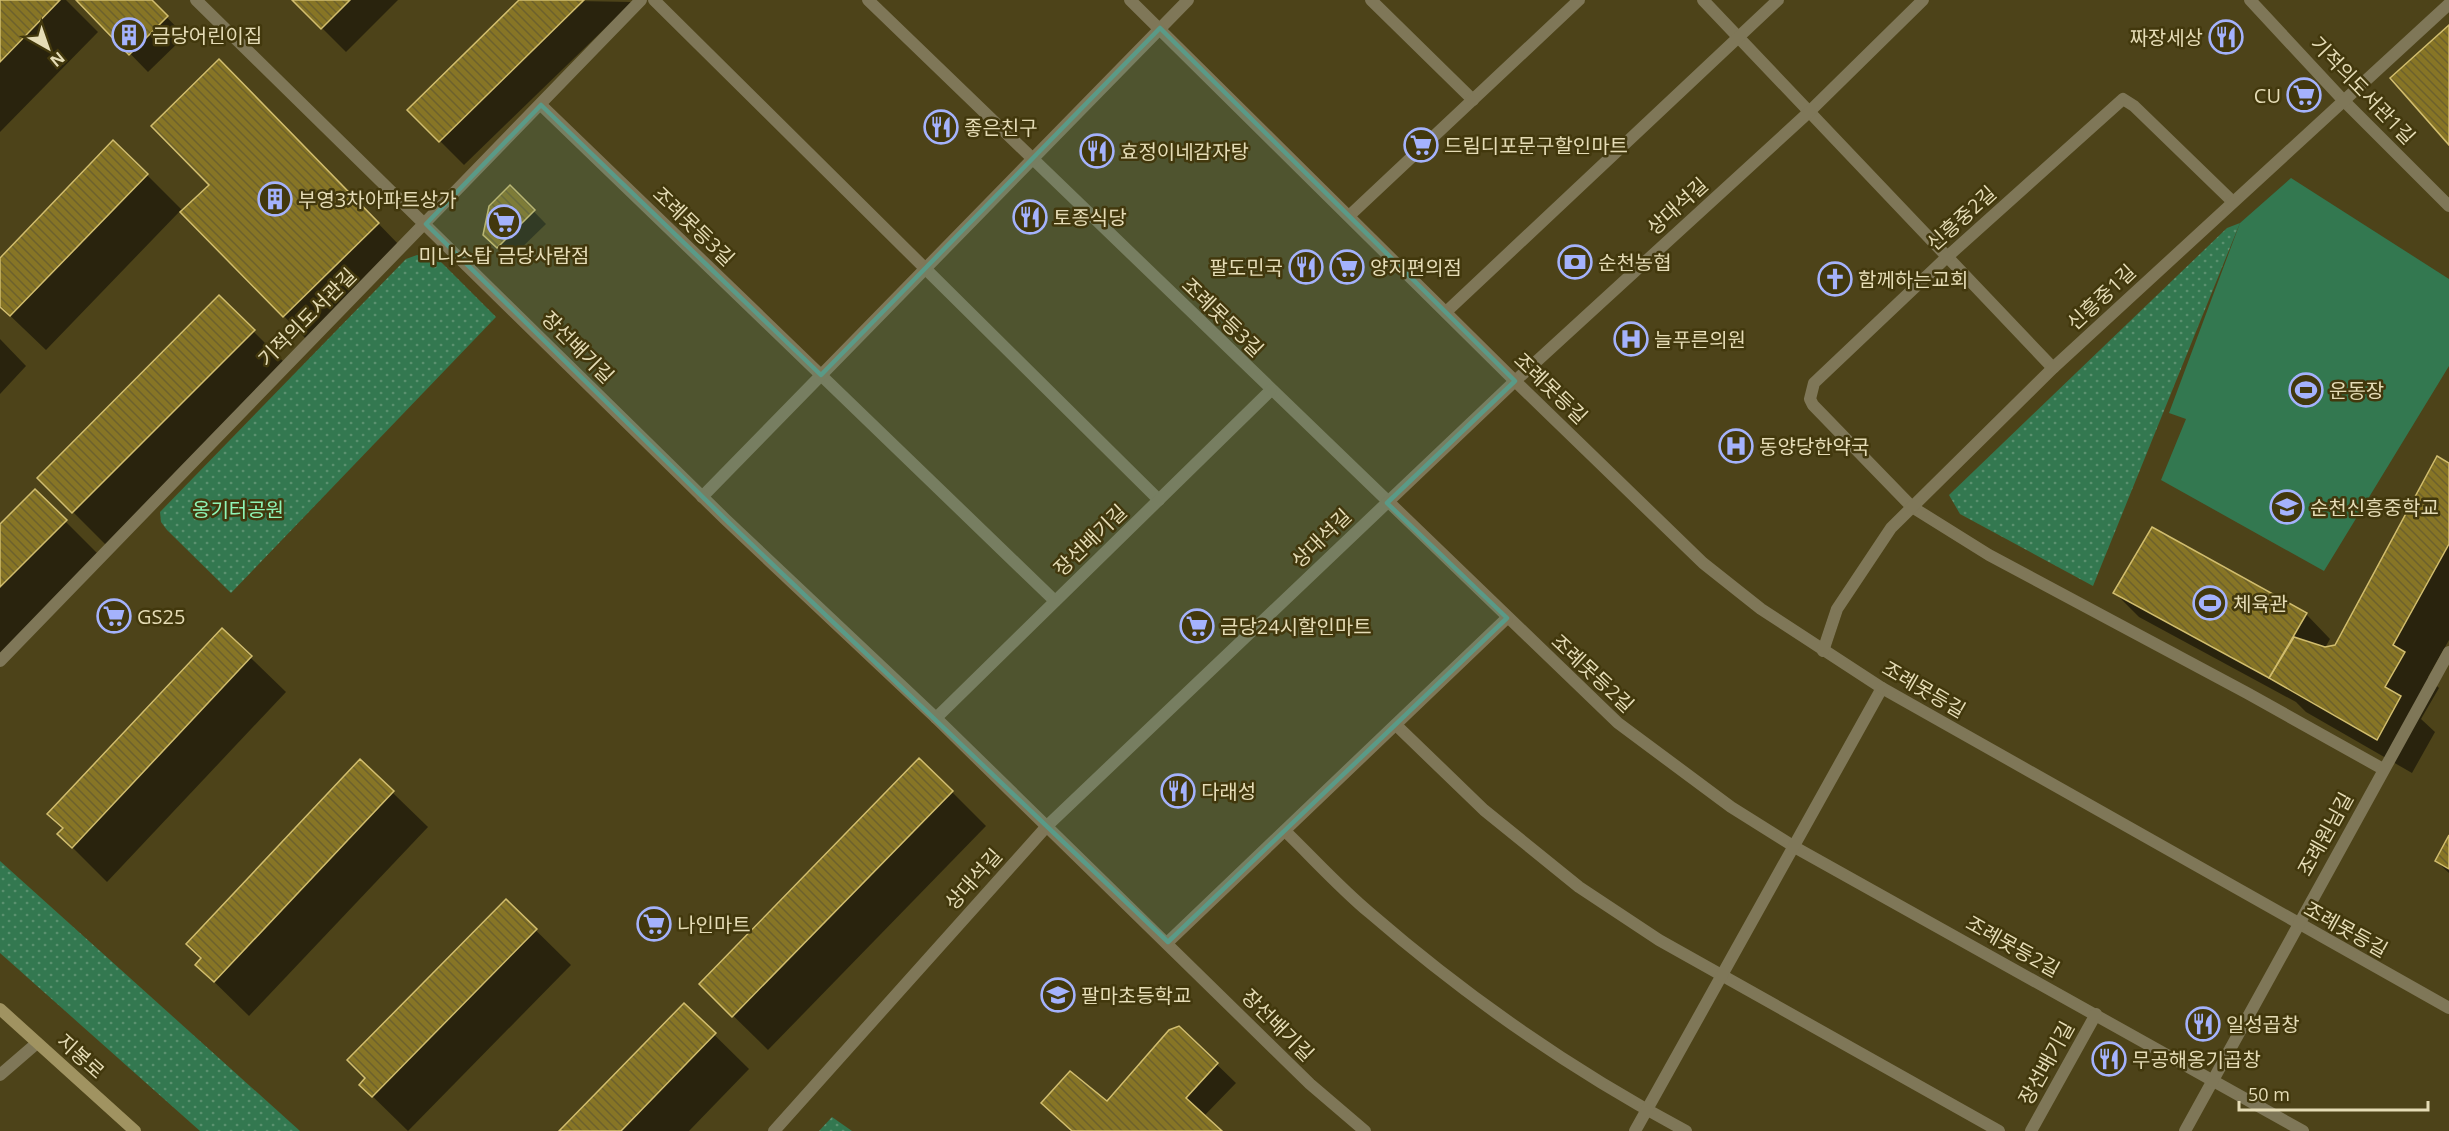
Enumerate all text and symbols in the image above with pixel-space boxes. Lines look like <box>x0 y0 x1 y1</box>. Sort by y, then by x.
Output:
building icon: 금당어린이집 <box>111 17 147 53</box>
north arrow <box>18 18 78 78</box>
restaurant icon: 짜장세상 <box>2208 19 2244 55</box>
place label: 금당어린이집 <box>152 22 262 49</box>
place label: 짜장세상 <box>2129 24 2203 51</box>
street label: 기적의도서관1길 <box>2305 30 2421 150</box>
text: N <box>46 47 70 72</box>
supermarket icon: CU <box>2286 77 2322 113</box>
place label: CU <box>2254 82 2281 109</box>
restaurant icon: 좋은친구 <box>923 109 959 145</box>
place label: 좋은친구 <box>964 114 1038 141</box>
supermarket icon: 드림디포문구할인마트 <box>1403 127 1439 163</box>
place label: 드림디포문구할인마트 <box>1444 132 1628 159</box>
restaurant icon: 효정이네감자탕 <box>1079 133 1115 169</box>
place label: 효정이네감자탕 <box>1120 138 1249 165</box>
street label: 상대석길 <box>1641 171 1713 241</box>
street label: 조례못등3길 <box>647 180 741 272</box>
street label: 신흥중2길 <box>1920 180 2002 256</box>
building icon: 부영3차아파트상가 <box>257 181 293 217</box>
place label: 부영3차아파트상가 <box>298 186 457 213</box>
restaurant icon: 토종식당 <box>1012 199 1048 235</box>
supermarket icon: 미니스탑 금당사람점 <box>486 204 522 240</box>
place label: 토종식당 <box>1053 204 1127 231</box>
place label: 미니스탑 금당사람점 <box>419 242 589 269</box>
bank icon: 순천농협 <box>1557 244 1593 280</box>
restaurant icon: 팔도민국 <box>1288 249 1324 285</box>
supermarket icon: 양지편의점 <box>1329 249 1365 285</box>
place label: 순천농협 <box>1598 249 1672 276</box>
place label: 팔도민국 <box>1209 254 1283 281</box>
place label: 양지편의점 <box>1370 254 1462 281</box>
street label: 신흥중1길 <box>2061 258 2141 336</box>
church icon: 함께하는교회 <box>1817 261 1853 297</box>
street label: 기적의도서관길 <box>252 262 362 372</box>
place label: 함께하는교회 <box>1858 266 1968 293</box>
street label: 조례못등3길 <box>1176 271 1270 363</box>
street label: 장선배기길 <box>536 305 620 389</box>
hospital icon: 늘푸른의원 <box>1613 321 1649 357</box>
place label: 늘푸른의원 <box>1654 326 1746 353</box>
street label: 조례못등길 <box>1509 346 1593 430</box>
sports icon: 운동장 <box>2288 372 2324 408</box>
place label: 운동장 <box>2329 377 2384 404</box>
hospital icon: 동양당한약국 <box>1718 428 1754 464</box>
place label: 동양당한약국 <box>1759 433 1869 460</box>
school or university icon: 순천신흥중학교 <box>2269 489 2305 525</box>
place label: 순천신흥중학교 <box>2310 494 2439 521</box>
park label: 옹기터공원 <box>192 496 284 523</box>
street label: 장선배기길 <box>1048 498 1132 582</box>
street label: 상대석길 <box>1285 503 1357 573</box>
sports icon: 체육관 <box>2192 585 2228 621</box>
place label: 체육관 <box>2233 590 2288 617</box>
supermarket icon: GS25 <box>96 598 132 634</box>
place label: GS25 <box>137 603 185 630</box>
supermarket icon: 금당24시할인마트 <box>1179 608 1215 644</box>
place label: 금당24시할인마트 <box>1220 613 1372 640</box>
street label: 조례못등2길 <box>1546 628 1640 718</box>
street label: 조례못등길 <box>1877 654 1971 724</box>
restaurant icon: 다래성 <box>1160 773 1196 809</box>
place label: 다래성 <box>1201 778 1256 805</box>
street label: 조례원님길 <box>2291 787 2359 881</box>
street label: 상대석길 <box>938 843 1008 915</box>
street label: 조례못등길 <box>2299 895 2393 963</box>
supermarket icon: 나인마트 <box>636 906 672 942</box>
street label: 조례못등2길 <box>1961 909 2065 983</box>
place label: 나인마트 <box>677 911 751 938</box>
school or university icon: 팔마초등학교 <box>1040 977 1076 1013</box>
place label: 팔마초등학교 <box>1081 982 1191 1009</box>
street label: 장선배기길 <box>1236 983 1320 1067</box>
restaurant icon: 일성곱창 <box>2185 1006 2221 1042</box>
place label: 일성곱창 <box>2226 1011 2300 1038</box>
street label: 장선배기길 <box>2012 1016 2080 1110</box>
street label: 지봉로 <box>51 1027 111 1085</box>
restaurant icon: 무공해옹기곱창 <box>2091 1041 2127 1077</box>
place label: 무공해옹기곱창 <box>2132 1046 2261 1073</box>
scale bar <box>2239 1074 2428 1112</box>
text: 50 m <box>2248 1082 2290 1106</box>

